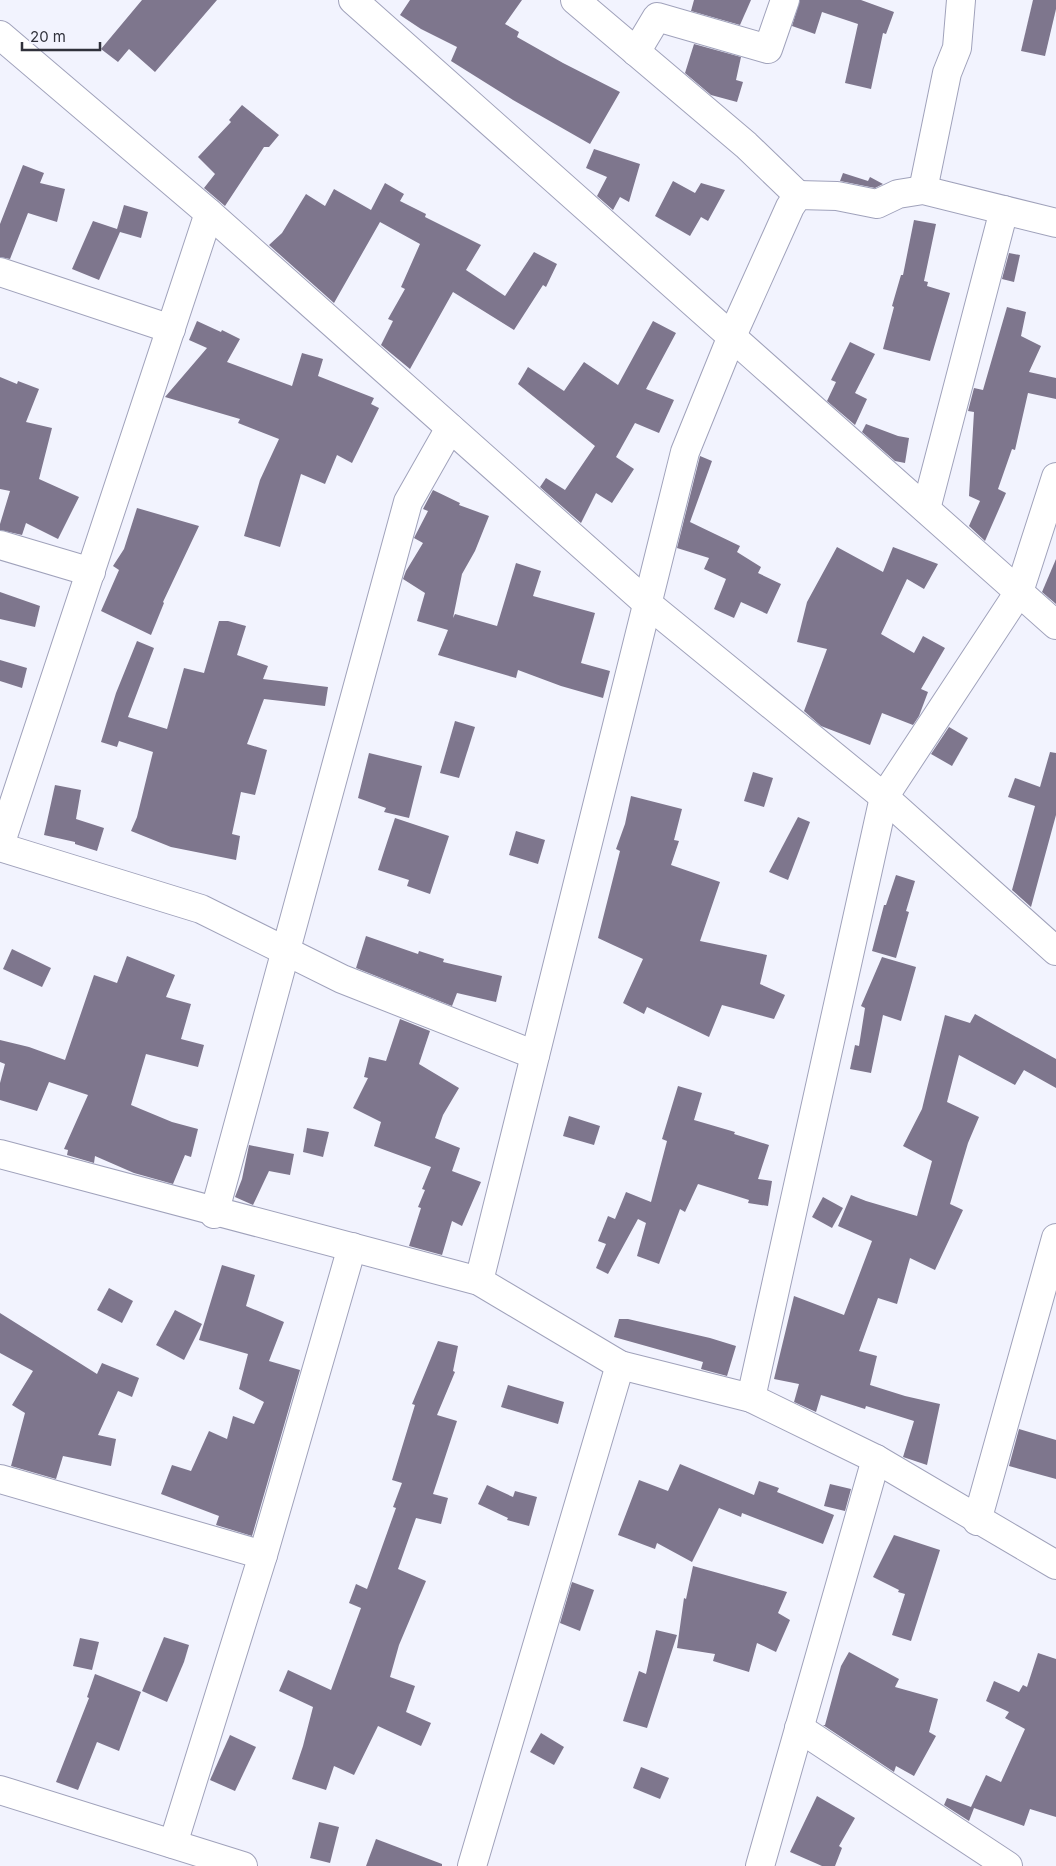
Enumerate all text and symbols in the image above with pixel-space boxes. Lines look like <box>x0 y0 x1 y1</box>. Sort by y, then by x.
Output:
scale bar <box>22 20 100 52</box>
text: 20 m <box>30 27 66 46</box>

